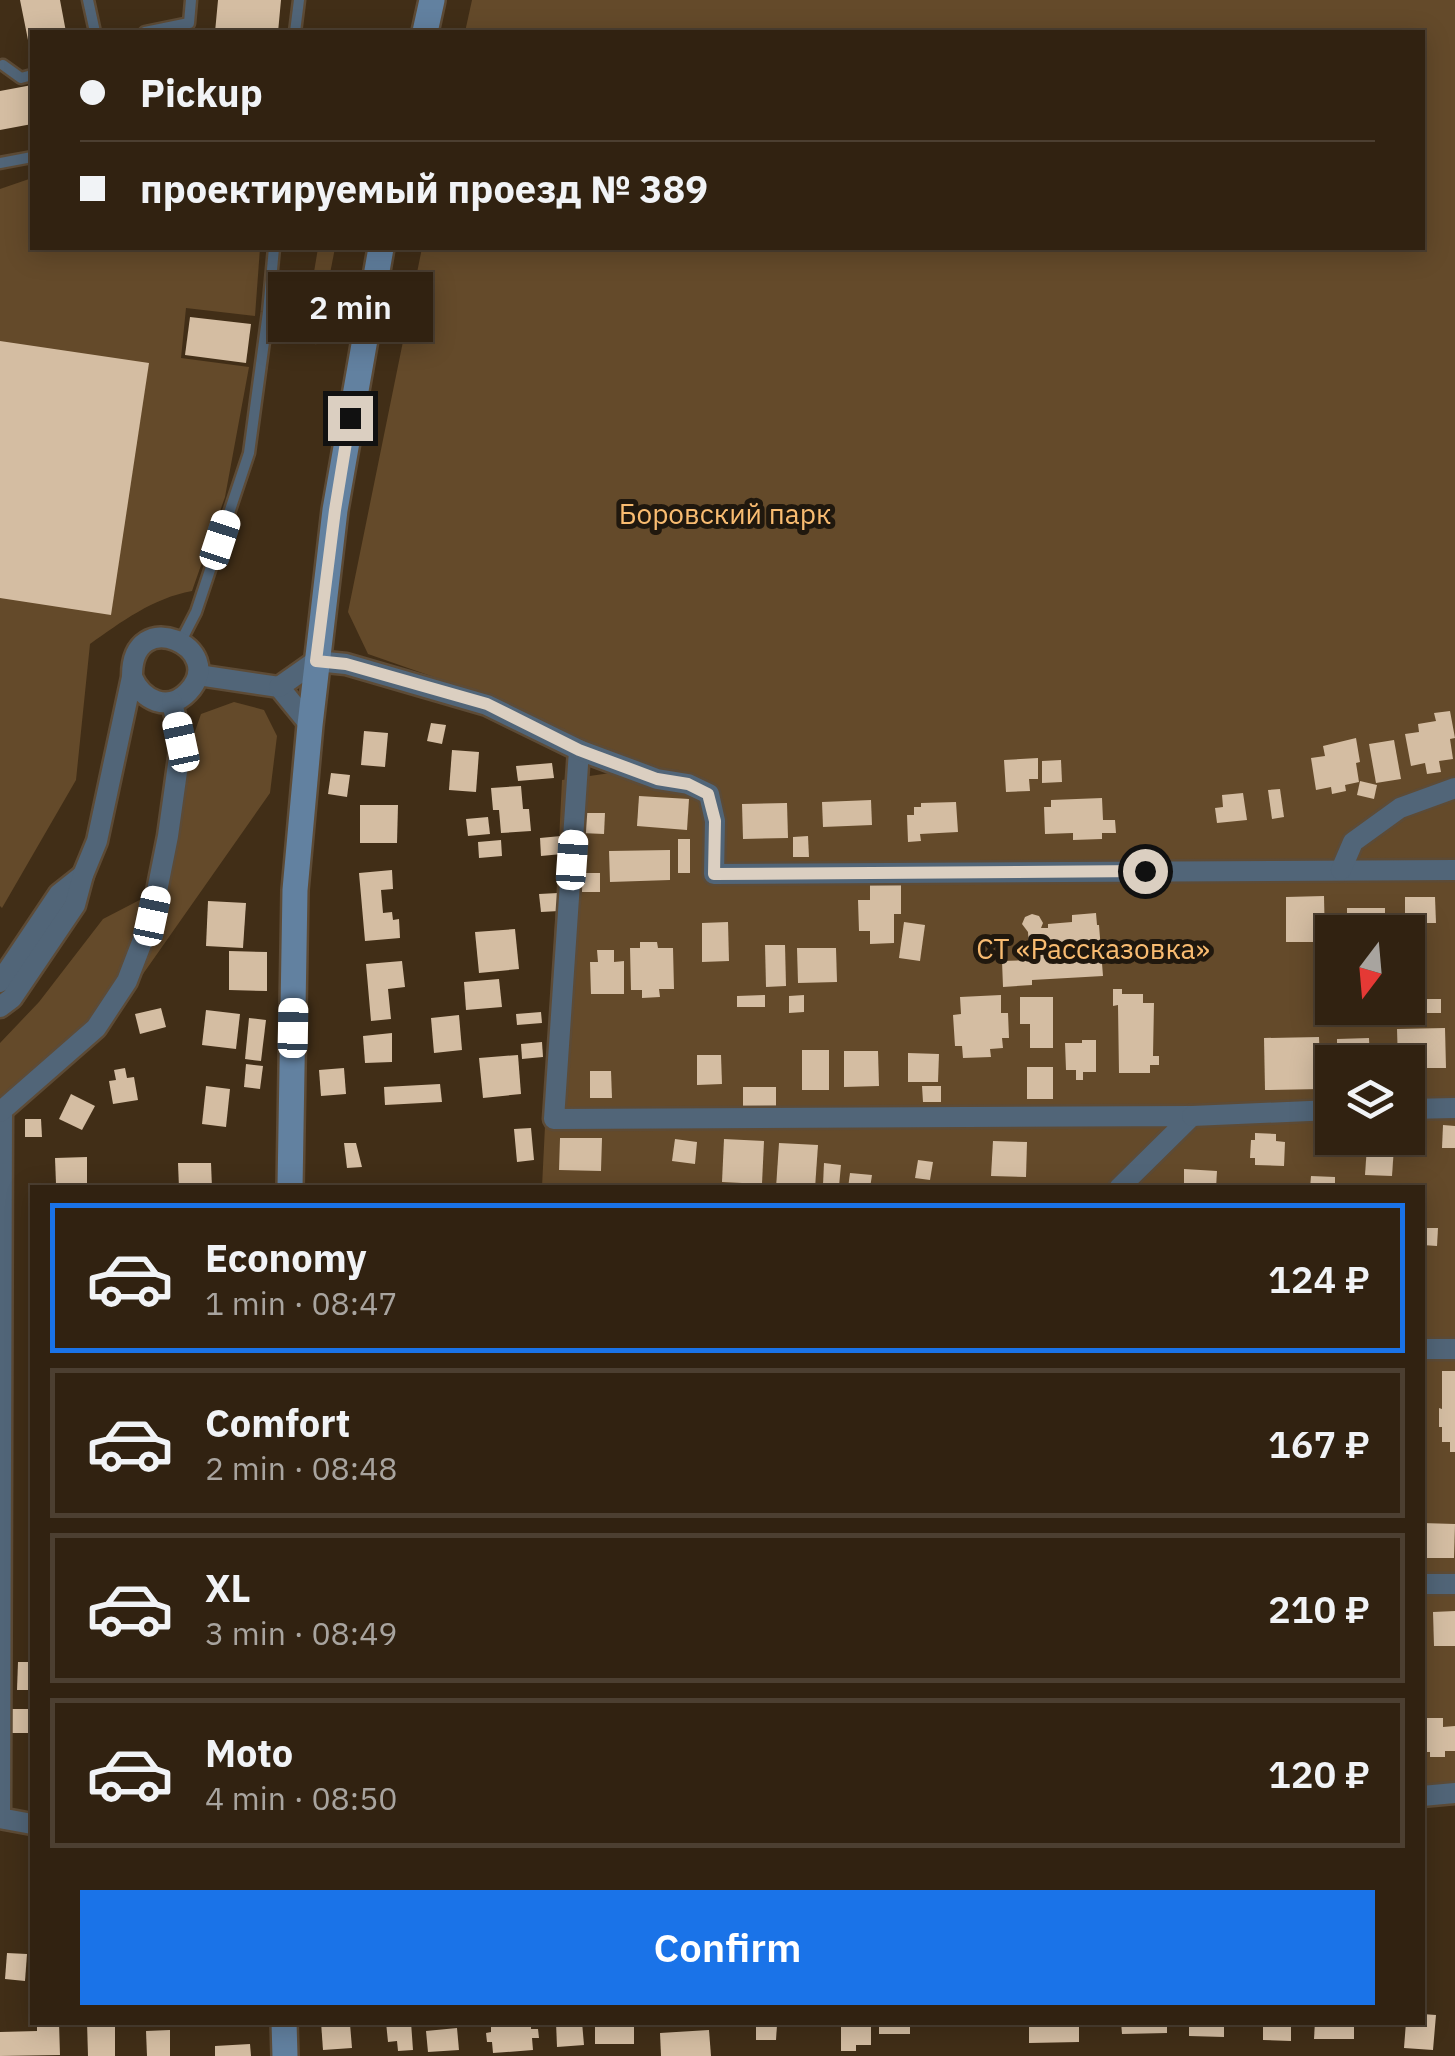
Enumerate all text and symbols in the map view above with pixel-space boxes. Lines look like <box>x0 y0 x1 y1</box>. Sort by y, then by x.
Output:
text: Pickup <box>140 68 263 117</box>
text: проектируемый проезд № 389 <box>140 164 708 213</box>
callout: 2 min <box>268 273 432 343</box>
text: 2 min <box>309 286 392 328</box>
route end <box>328 396 373 441</box>
park label: Боровский парк <box>619 495 831 532</box>
car <box>196 507 244 573</box>
car <box>160 710 202 774</box>
car <box>555 829 589 891</box>
route start <box>1123 849 1168 894</box>
car <box>131 884 173 948</box>
north arrow <box>1315 915 1425 1025</box>
map controls <box>1315 915 1425 1155</box>
park label: СТ «Рассказовка» <box>976 930 1210 967</box>
car <box>277 998 309 1058</box>
button: layers <box>1315 1045 1425 1155</box>
icon: car <box>85 1233 175 1323</box>
text: Economy <box>205 1233 367 1282</box>
text: 124 ₽ <box>1268 1254 1370 1303</box>
text: 1 min · 08:47 <box>205 1282 398 1324</box>
icon: car <box>85 1398 175 1488</box>
text: Comfort <box>205 1398 350 1447</box>
text: 167 ₽ <box>1268 1419 1370 1468</box>
text: 2 min · 08:48 <box>205 1447 398 1489</box>
icon: car <box>85 1563 175 1653</box>
text: XL <box>205 1563 251 1612</box>
text: 210 ₽ <box>1268 1584 1370 1633</box>
text: 3 min · 08:49 <box>205 1612 398 1654</box>
icon: car <box>85 1728 175 1818</box>
text: Moto <box>205 1728 293 1777</box>
text: 120 ₽ <box>1268 1749 1370 1798</box>
text: 4 min · 08:50 <box>205 1777 398 1819</box>
button: Confirm <box>80 1890 1375 2005</box>

